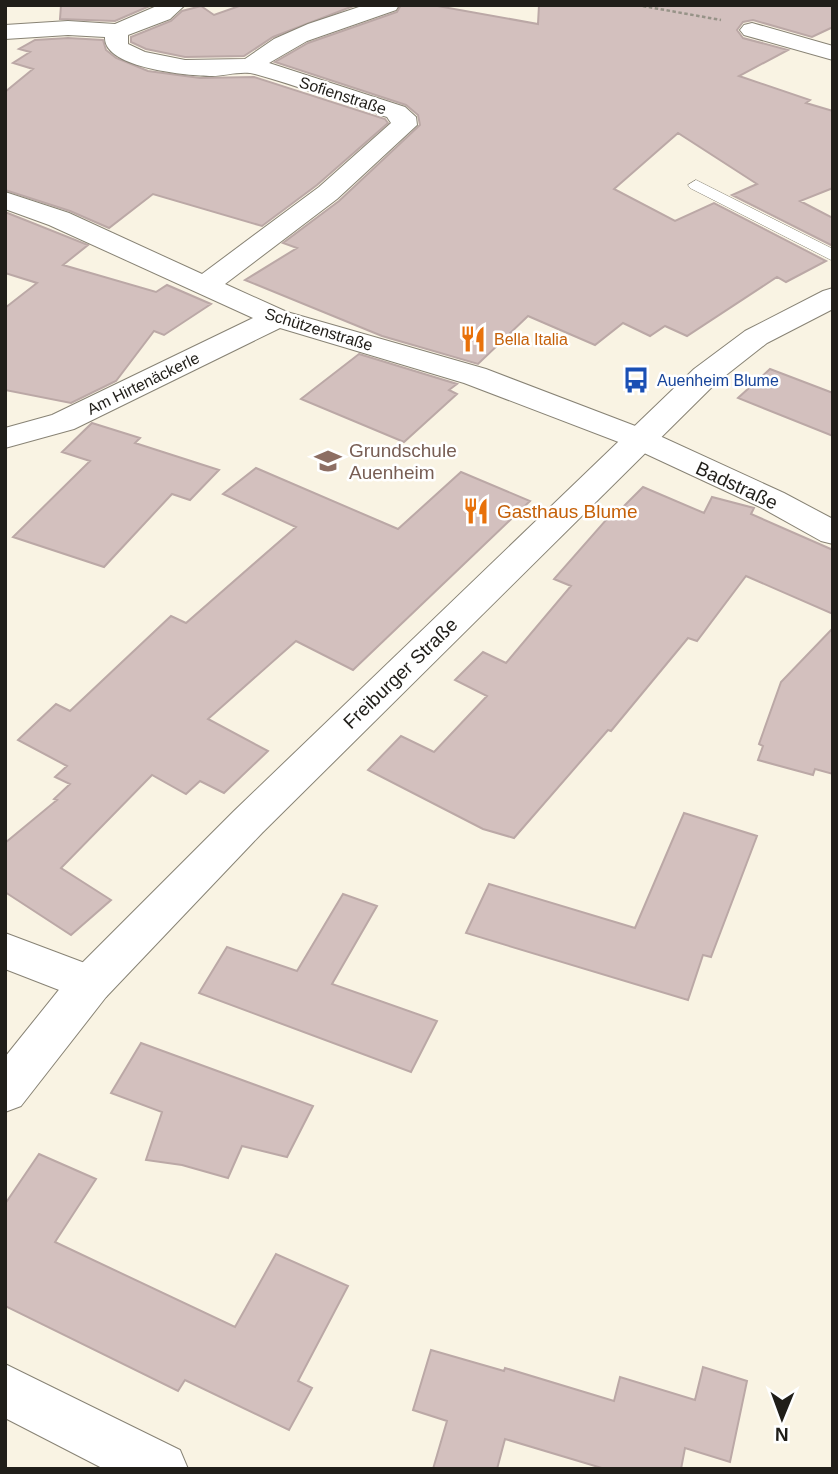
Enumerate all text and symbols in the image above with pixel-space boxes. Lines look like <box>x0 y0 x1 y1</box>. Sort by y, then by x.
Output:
street label: Sofienstraße <box>297 73 389 118</box>
street label: Schützenstraße <box>263 305 375 354</box>
restaurant icon: Bella Italia <box>458 324 488 354</box>
place label: Bella Italia <box>494 331 568 348</box>
street label: Am Hirtenäckerle <box>84 349 202 418</box>
bus stop icon: Auenheim Blume <box>621 365 651 395</box>
place label: Auenheim Blume <box>657 372 779 389</box>
place label: Grundschule Auenheim <box>349 440 457 483</box>
school or university icon: Grundschule Auenheim <box>313 446 343 476</box>
street label: Badstraße <box>693 457 781 513</box>
restaurant icon: Gasthaus Blume <box>461 496 491 526</box>
place label: Gasthaus Blume <box>497 501 637 522</box>
street label: Freiburger Straße <box>339 614 462 733</box>
north arrow <box>747 1383 817 1453</box>
text: N <box>775 1424 789 1445</box>

